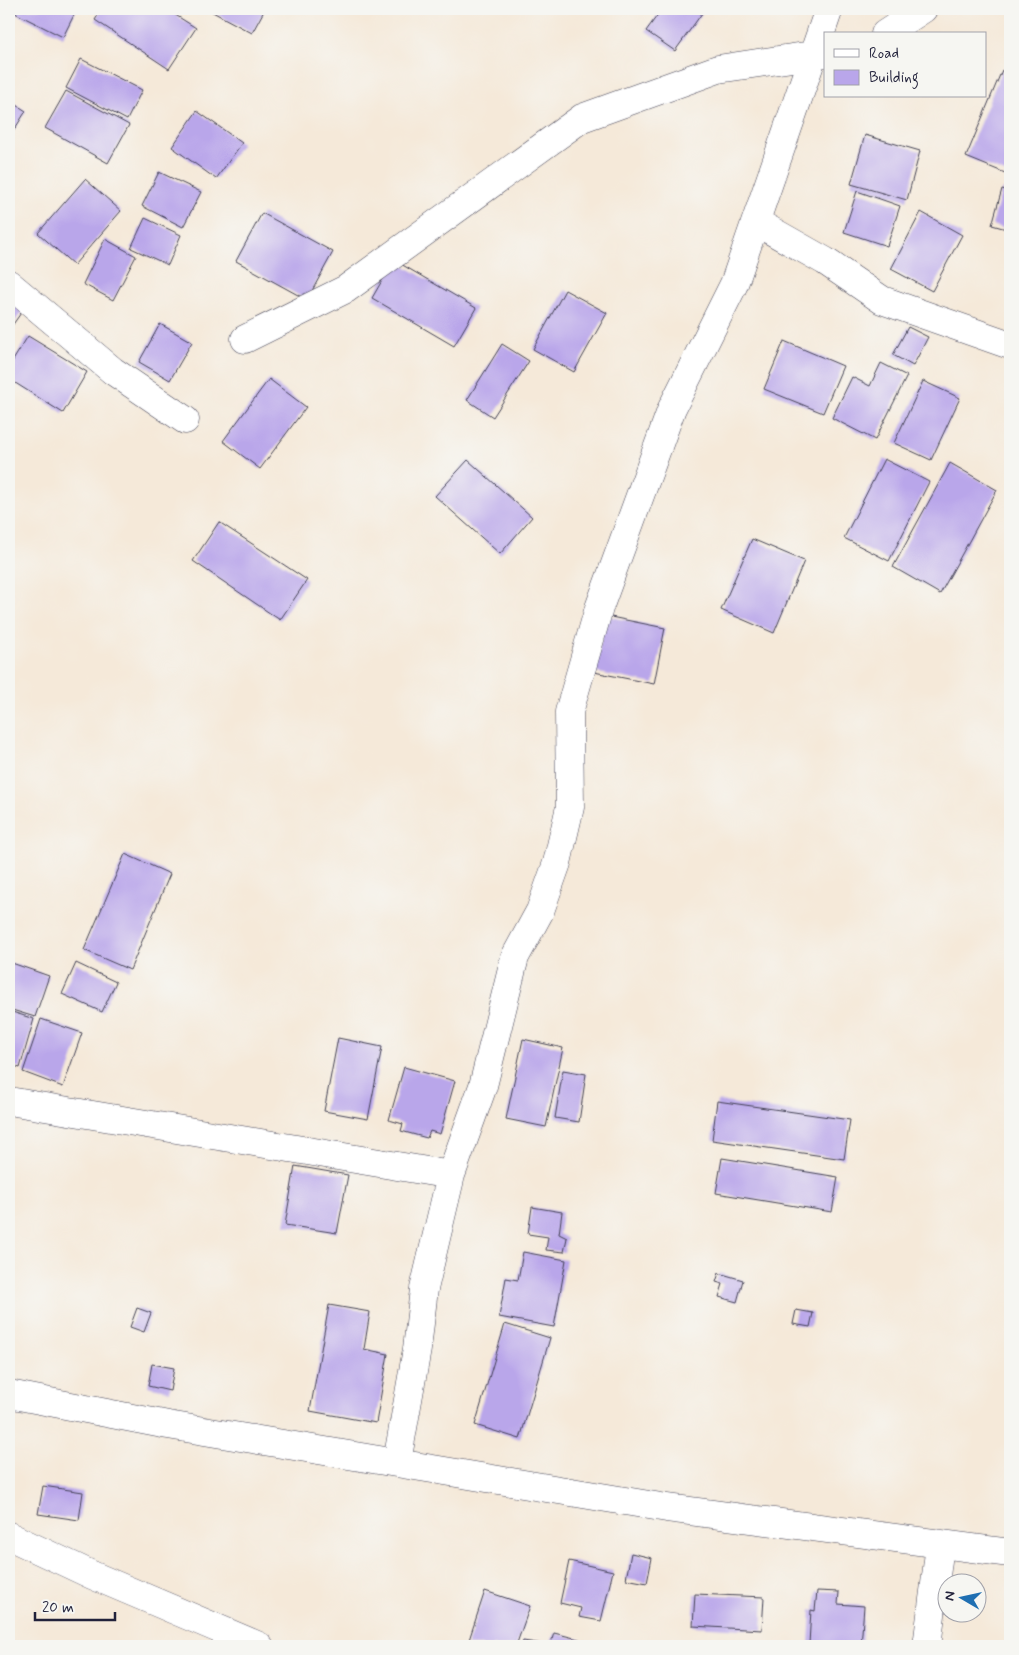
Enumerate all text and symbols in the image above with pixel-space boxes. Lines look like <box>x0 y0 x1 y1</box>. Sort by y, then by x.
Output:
legend <box>824 32 986 98</box>
text: Road <box>869 44 899 64</box>
text: Building <box>869 68 919 89</box>
north arrow <box>936 1572 986 1622</box>
scale bar <box>35 1590 115 1622</box>
text: N <box>941 1590 960 1602</box>
text: 20 m <box>42 1598 74 1618</box>

